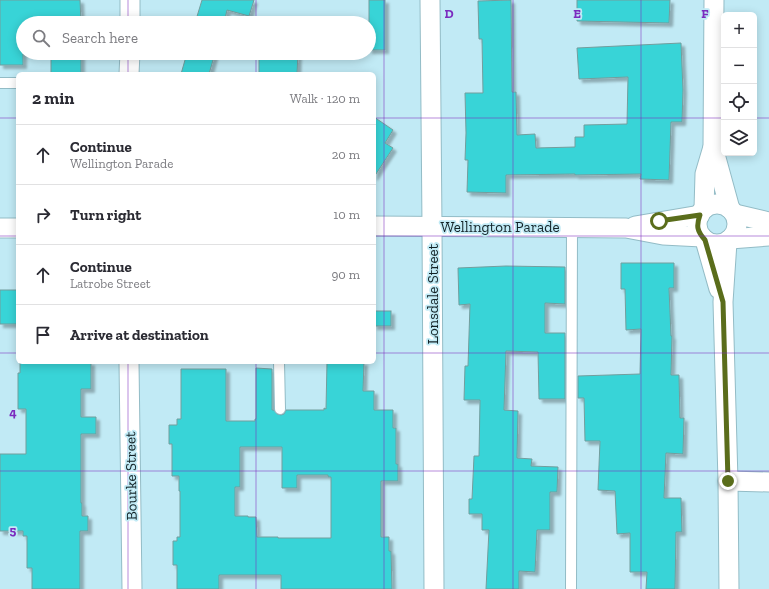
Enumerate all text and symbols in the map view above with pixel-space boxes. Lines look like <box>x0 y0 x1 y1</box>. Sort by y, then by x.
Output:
text: D <box>444 6 454 21</box>
text: E <box>573 6 581 21</box>
text: F <box>701 6 709 21</box>
map controls <box>721 12 757 156</box>
button: + <box>721 12 757 48</box>
search box <box>16 16 376 60</box>
icon: search <box>30 27 52 49</box>
text: Search here <box>62 29 138 47</box>
button: − <box>721 48 757 84</box>
button: locate <box>721 84 757 120</box>
text: 2 min <box>32 88 74 108</box>
text: Walk · 120 m <box>290 91 360 106</box>
button: layers <box>721 120 757 156</box>
text: Continue <box>70 138 132 156</box>
icon: ahead <box>32 144 54 166</box>
text: 20 m <box>332 147 360 162</box>
text: Wellington Parade <box>70 156 173 171</box>
icon: right <box>32 204 54 226</box>
text: Turn right <box>70 206 141 224</box>
text: 10 m <box>333 207 360 222</box>
route start <box>650 212 668 230</box>
street label: Wellington Parade <box>440 218 560 236</box>
street label: Lonsdale Street <box>424 243 442 344</box>
text: Continue <box>70 258 132 276</box>
icon: ahead <box>32 264 54 286</box>
text: 90 m <box>331 267 360 282</box>
text: Latrobe Street <box>70 276 151 291</box>
icon: arrive <box>32 324 54 346</box>
text: Arrive at destination <box>70 326 209 344</box>
text: 4 <box>9 405 17 420</box>
street label: Bourke Street <box>121 431 141 521</box>
route end <box>719 472 737 490</box>
text: 5 <box>10 523 17 538</box>

